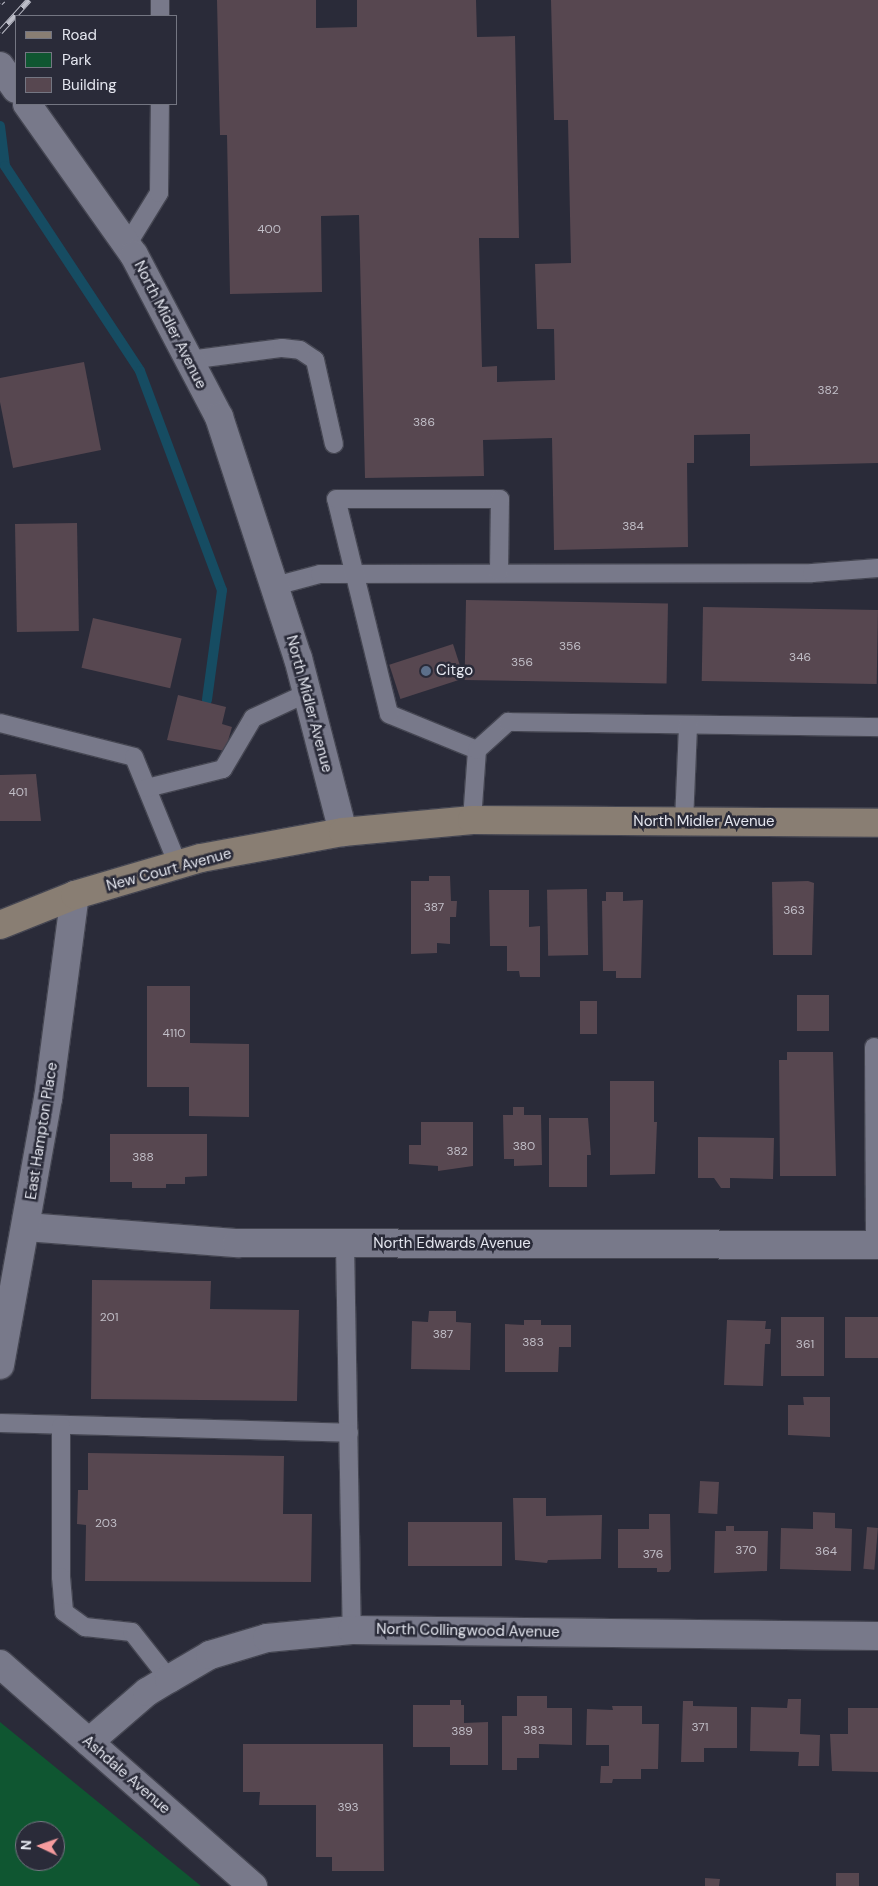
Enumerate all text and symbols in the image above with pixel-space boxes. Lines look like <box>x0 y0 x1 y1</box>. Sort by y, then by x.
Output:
legend <box>15 15 178 105</box>
text: Road <box>62 25 97 45</box>
text: Park <box>62 50 92 70</box>
text: Building <box>62 75 117 95</box>
house number: 400 <box>257 223 281 237</box>
street label: North Midler Avenue <box>130 258 210 392</box>
house number: 382 <box>817 384 839 398</box>
house number: 386 <box>413 416 435 430</box>
house number: 384 <box>622 520 644 534</box>
street label: North Midler Avenue <box>282 633 336 775</box>
house number: 356 <box>559 640 581 654</box>
house number: 346 <box>789 651 811 665</box>
house number: 356 <box>511 656 533 670</box>
place label: Citgo <box>436 662 473 680</box>
marker: Citgo <box>420 665 432 677</box>
house number: 401 <box>8 786 28 800</box>
street label: North Midler Avenue <box>633 813 775 831</box>
street label: New Court Avenue <box>105 845 233 895</box>
house number: 387 <box>424 901 444 915</box>
house number: 363 <box>783 904 805 918</box>
house number: 4110 <box>163 1027 185 1041</box>
street label: East Hampton Place <box>22 1061 62 1201</box>
house number: 380 <box>513 1140 535 1154</box>
house number: 382 <box>446 1145 468 1159</box>
house number: 388 <box>132 1151 154 1165</box>
street label: North Edwards Avenue <box>373 1235 531 1253</box>
house number: 201 <box>100 1311 118 1325</box>
house number: 387 <box>433 1328 453 1342</box>
house number: 383 <box>522 1336 544 1350</box>
house number: 361 <box>796 1338 814 1352</box>
house number: 203 <box>95 1517 117 1531</box>
house number: 370 <box>735 1544 757 1558</box>
house number: 364 <box>815 1545 837 1559</box>
house number: 376 <box>643 1548 663 1562</box>
street label: North Collingwood Avenue <box>376 1620 560 1642</box>
house number: 371 <box>691 1721 709 1735</box>
house number: 383 <box>523 1724 545 1738</box>
house number: 389 <box>451 1725 473 1739</box>
street label: Ashdale Avenue <box>78 1732 174 1818</box>
house number: 393 <box>337 1801 359 1815</box>
north arrow <box>15 1821 65 1871</box>
text: N <box>17 1840 35 1851</box>

